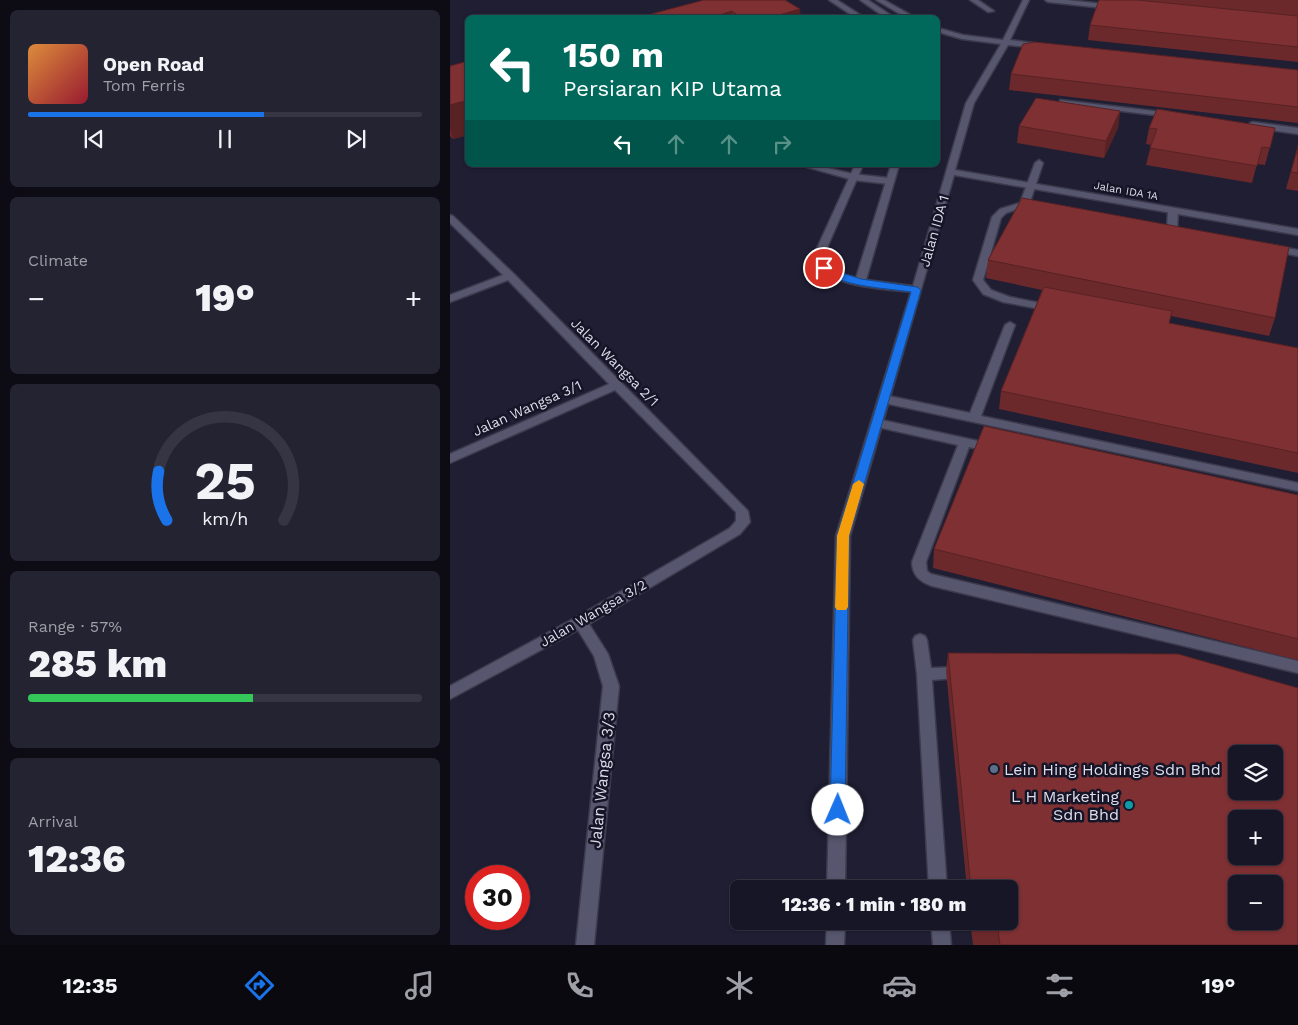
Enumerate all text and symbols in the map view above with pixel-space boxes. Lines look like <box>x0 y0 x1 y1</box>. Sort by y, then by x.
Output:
text: 150 m <box>563 34 664 76</box>
icon: left <box>480 35 545 100</box>
text: Open Road <box>103 53 204 76</box>
text: Tom Ferris <box>103 76 185 95</box>
text: Persiaran KIP Utama <box>563 76 782 101</box>
icon: previous <box>80 125 108 153</box>
icon: pause <box>211 125 239 153</box>
icon: next <box>342 125 370 153</box>
icon: left <box>609 130 637 158</box>
icon: ahead <box>662 130 690 158</box>
icon: ahead <box>715 130 743 158</box>
icon: right <box>768 130 796 158</box>
street label: Jalan IDA 1A <box>1093 179 1159 203</box>
street label: Jalan IDA 1 <box>916 193 952 269</box>
pin <box>803 247 845 289</box>
text: Climate <box>28 251 88 270</box>
icon: arrive <box>810 254 838 282</box>
text: 19° <box>195 276 255 320</box>
text: − <box>28 282 45 315</box>
text: + <box>405 282 422 315</box>
street label: Jalan Wangsa 2/1 <box>568 315 662 409</box>
street label: Jalan Wangsa 3/1 <box>470 377 584 439</box>
text: 25 <box>194 451 256 512</box>
text: km/h <box>202 508 248 529</box>
street label: Jalan Wangsa 3/2 <box>537 576 649 650</box>
text: Range · 57% <box>28 617 122 636</box>
text: 285 km <box>28 642 167 686</box>
street label: Jalan Wangsa 3/3 <box>585 711 619 849</box>
map controls <box>1228 745 1283 930</box>
button: layers <box>1228 745 1283 800</box>
place label: Lein Hing Holdings Sdn Bhd <box>1004 760 1221 779</box>
marker: Lein Hing Holdings Sdn Bhd <box>988 763 1000 775</box>
position arrow <box>811 783 863 835</box>
place label: L H Marketing Sdn Bhd <box>1011 787 1119 824</box>
marker: L H Marketing Sdn Bhd <box>1123 799 1135 811</box>
button: + <box>1228 810 1283 865</box>
text: Arrival <box>28 812 78 831</box>
text: 12:36 <box>28 837 126 881</box>
speed limit sign: 30 <box>465 865 530 930</box>
button: − <box>1228 875 1283 930</box>
text: 12:36 · 1 min · 180 m <box>782 893 966 916</box>
icon: directions <box>242 968 277 1003</box>
icon: music <box>402 968 437 1003</box>
icon: phone <box>562 968 597 1003</box>
icon: climate <box>722 968 757 1003</box>
icon: car <box>882 968 917 1003</box>
icon: filters <box>1042 968 1077 1003</box>
text: 12:35 <box>62 973 118 998</box>
text: 19° <box>1202 973 1236 998</box>

